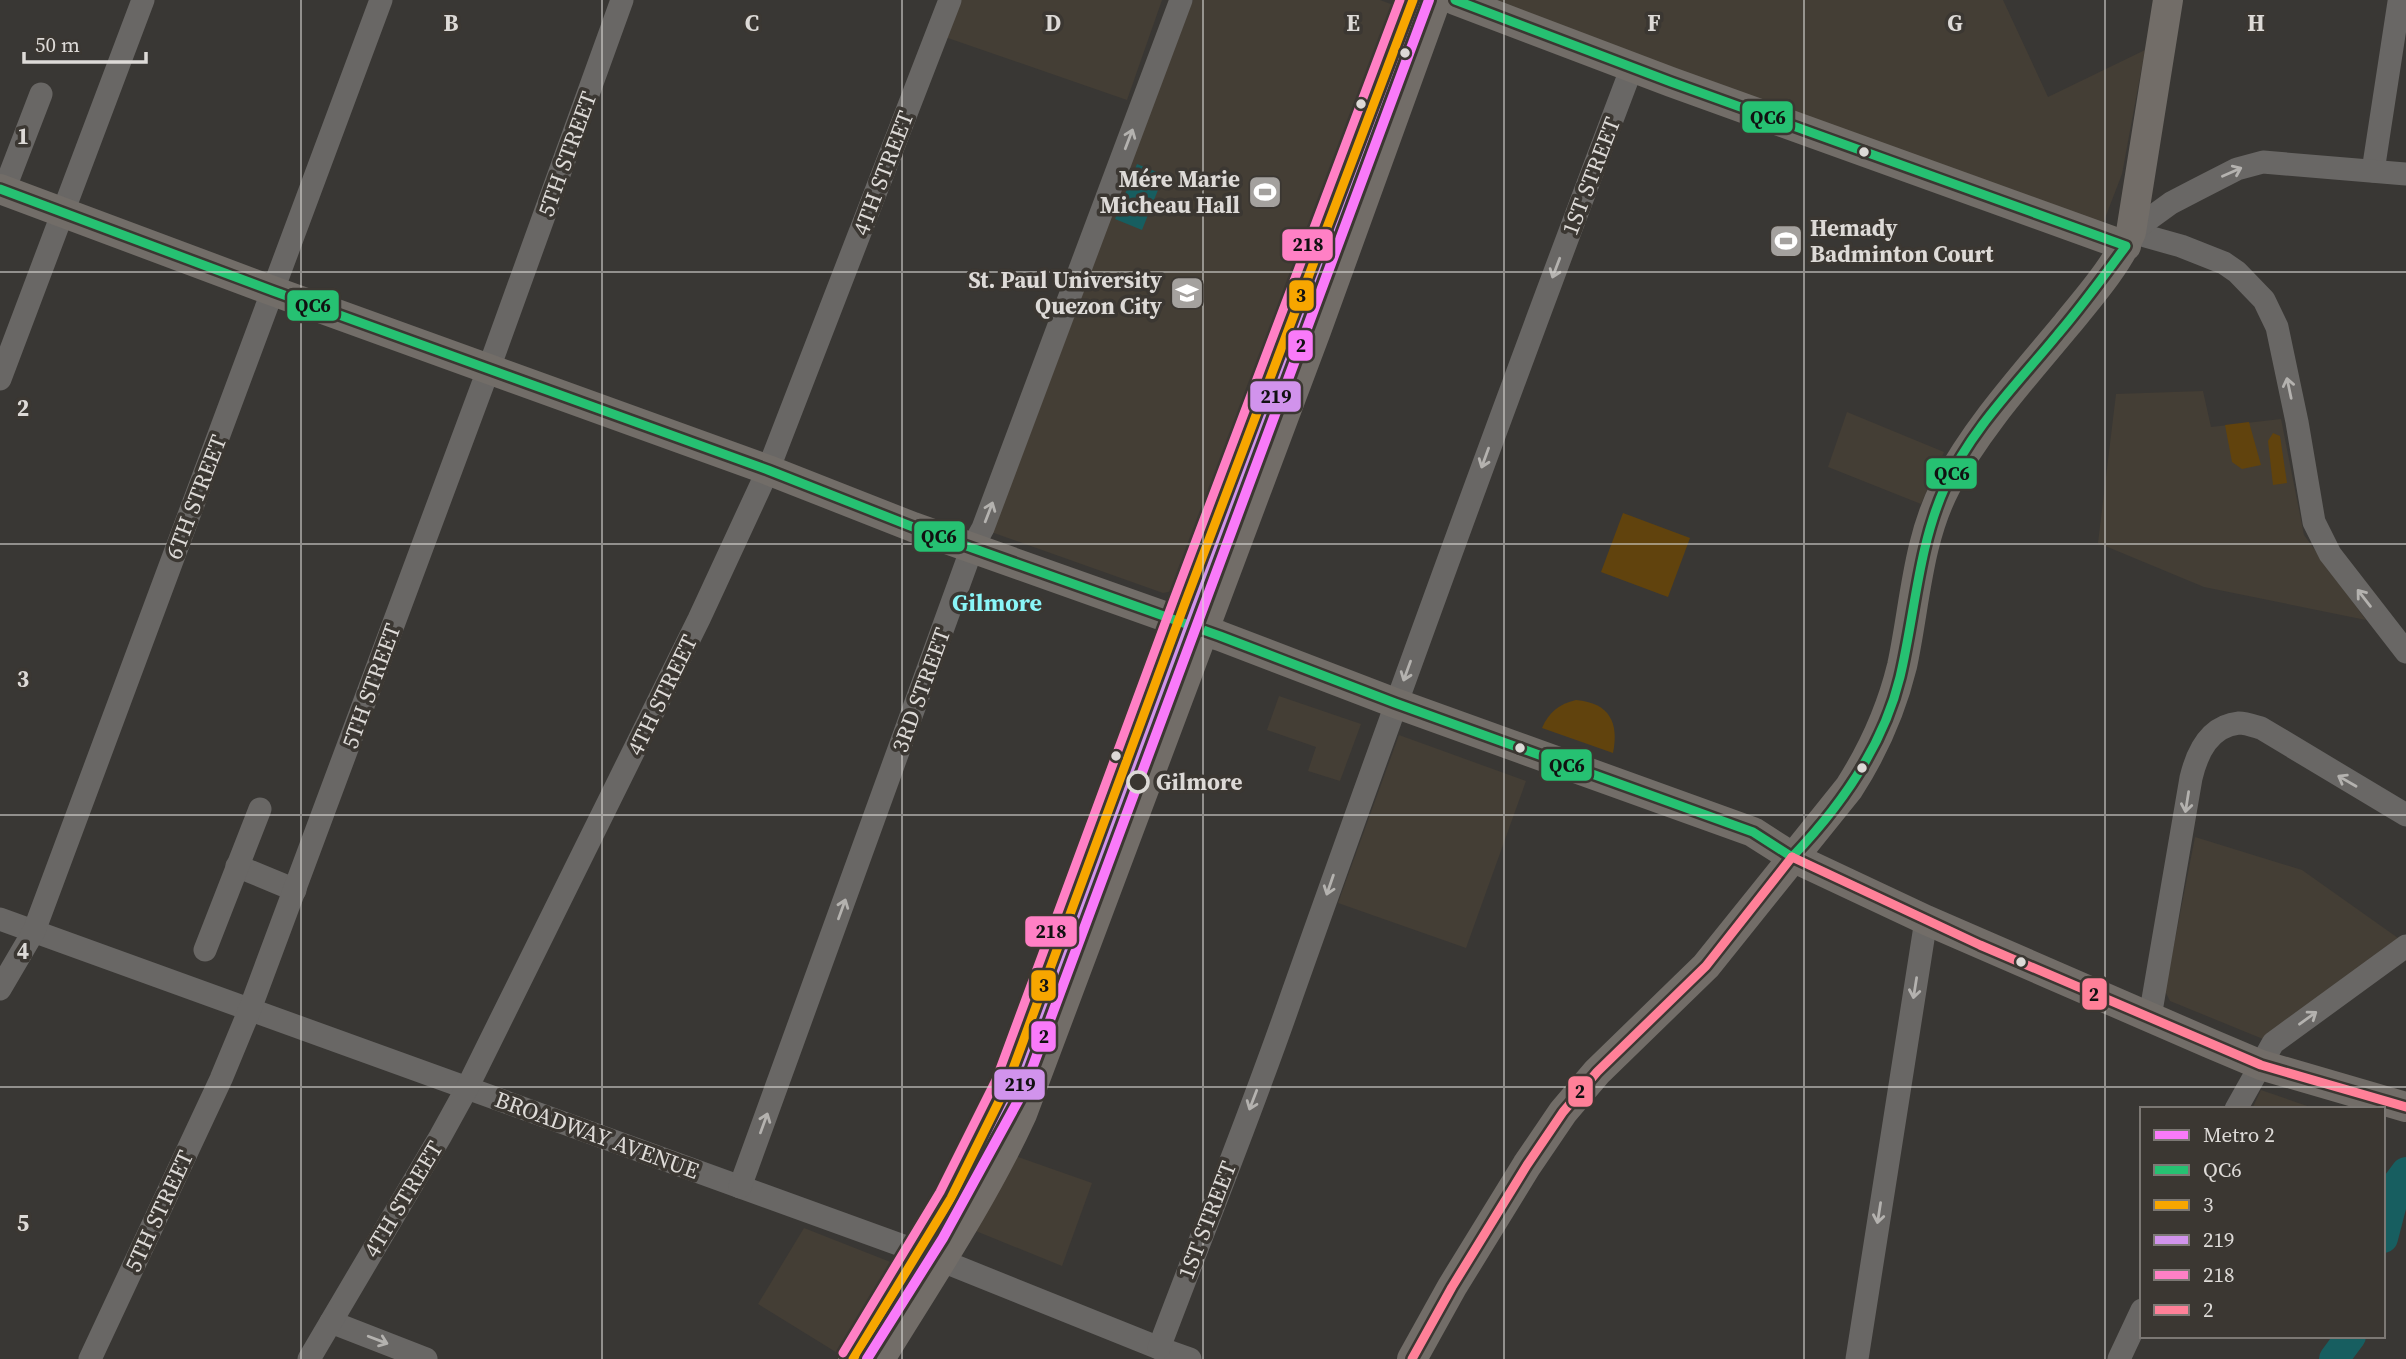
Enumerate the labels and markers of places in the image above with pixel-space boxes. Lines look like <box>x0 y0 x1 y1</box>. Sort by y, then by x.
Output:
unlabelled marker <box>1398 46 1412 60</box>
unlabelled marker <box>1354 97 1368 111</box>
unlabelled marker <box>1857 145 1871 159</box>
place label: Mére Marie Micheau Hall <box>1100 163 1240 221</box>
sports icon: Mére Marie Micheau Hall <box>1246 173 1284 211</box>
place label: Hemady Badminton Court <box>1810 212 1994 270</box>
sports icon: Hemady Badminton Court <box>1767 222 1805 260</box>
place label: St. Paul University Quezon City <box>968 264 1163 322</box>
school or university icon: St. Paul University Quezon City <box>1168 274 1206 312</box>
unlabelled marker <box>1513 741 1527 755</box>
unlabelled marker <box>1109 749 1123 763</box>
unlabelled marker <box>1855 761 1869 775</box>
place label: Gilmore <box>1156 766 1242 798</box>
marker: Gilmore <box>1127 771 1149 793</box>
unlabelled marker <box>2014 955 2028 969</box>

